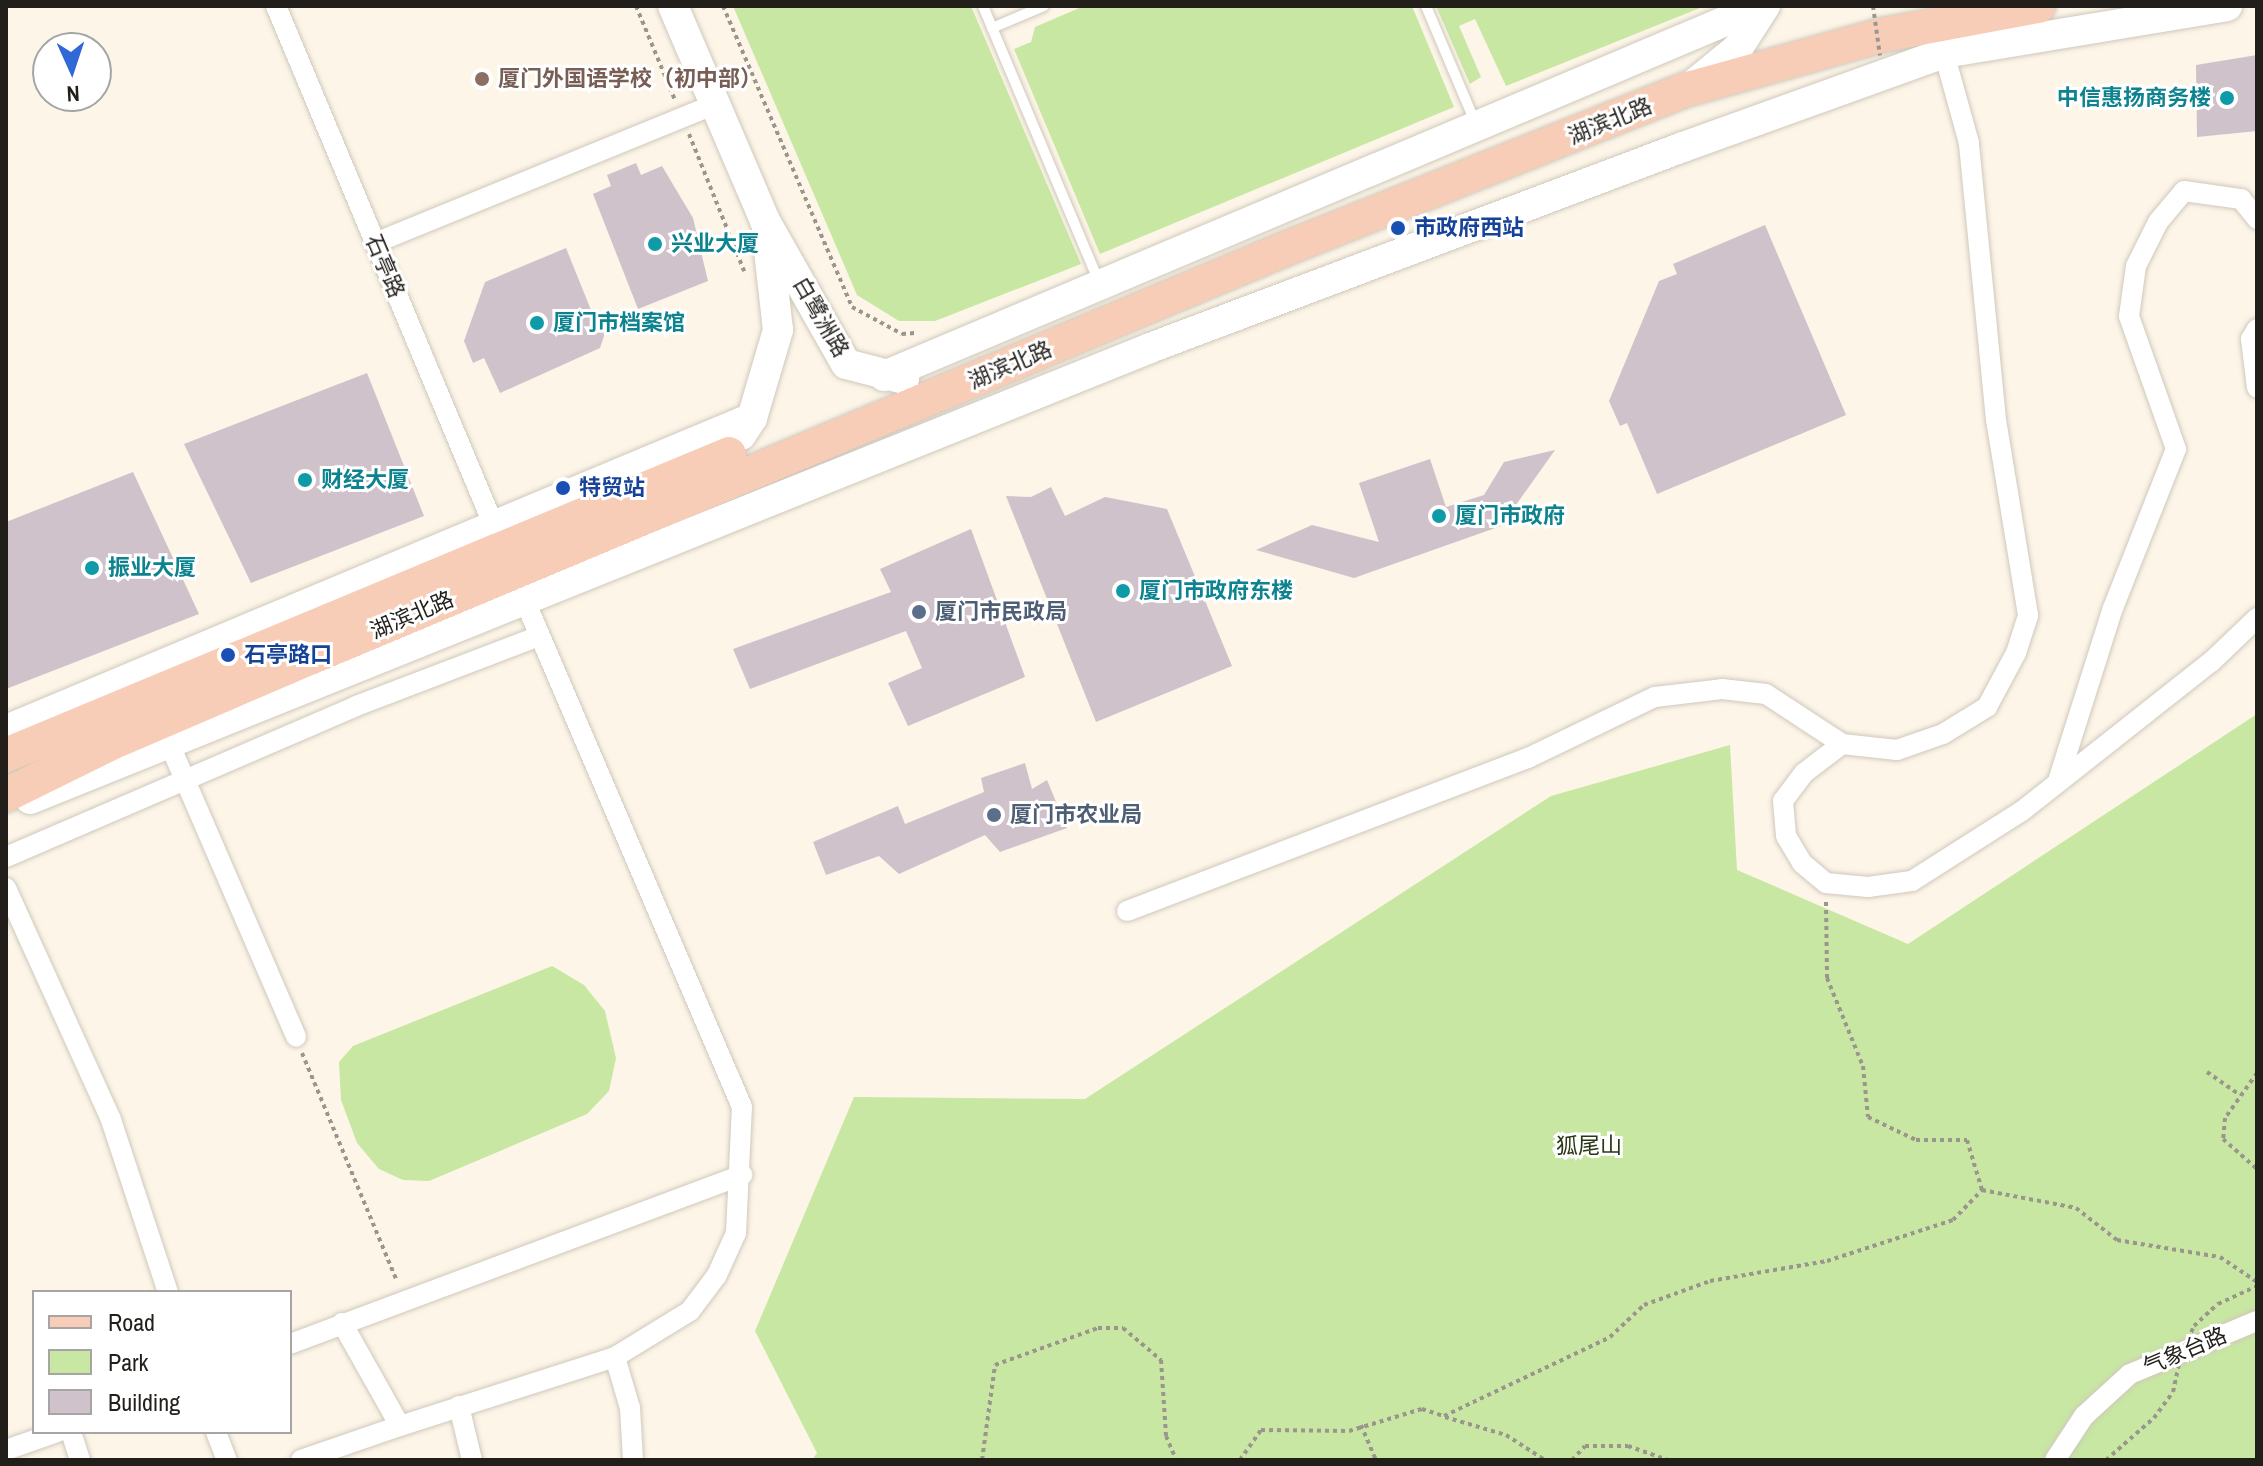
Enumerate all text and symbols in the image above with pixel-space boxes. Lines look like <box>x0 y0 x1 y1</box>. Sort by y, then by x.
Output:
north arrow <box>32 32 112 112</box>
place label: 厦门外国语学校（初中部） <box>498 66 762 92</box>
marker: 厦门外国语学校（初中部） <box>473 70 491 88</box>
text: N <box>66 79 80 109</box>
place label: 中信惠扬商务楼 <box>2057 85 2211 111</box>
marker: 中信惠扬商务楼 <box>2218 89 2236 107</box>
street label: 湖滨北路 <box>1564 92 1656 150</box>
place label: 市政府西站 <box>1414 215 1524 241</box>
marker: 市政府西站 <box>1389 219 1407 237</box>
street label: 石亭路 <box>360 230 410 302</box>
place label: 兴业大厦 <box>671 231 759 257</box>
marker: 兴业大厦 <box>646 235 664 253</box>
street label: 白鹭洲路 <box>788 272 854 362</box>
place label: 厦门市档案馆 <box>553 310 685 336</box>
marker: 厦门市档案馆 <box>528 314 546 332</box>
street label: 湖滨北路 <box>964 336 1056 394</box>
place label: 财经大厦 <box>321 467 409 493</box>
marker: 财经大厦 <box>296 471 314 489</box>
place label: 特贸站 <box>579 475 645 501</box>
marker: 特贸站 <box>554 479 572 497</box>
place label: 厦门市政府 <box>1455 503 1565 529</box>
marker: 厦门市政府 <box>1430 507 1448 525</box>
place label: 振业大厦 <box>108 555 196 581</box>
marker: 振业大厦 <box>83 559 101 577</box>
place label: 厦门市政府东楼 <box>1139 578 1293 604</box>
marker: 厦门市政府东楼 <box>1114 582 1132 600</box>
street label: 湖滨北路 <box>366 586 458 644</box>
place label: 厦门市民政局 <box>935 599 1067 625</box>
marker: 厦门市民政局 <box>910 603 928 621</box>
place label: 石亭路口 <box>244 642 332 668</box>
marker: 石亭路口 <box>219 646 237 664</box>
place label: 厦门市农业局 <box>1010 802 1142 828</box>
marker: 厦门市农业局 <box>985 806 1003 824</box>
park label: 狐尾山 <box>1556 1133 1622 1159</box>
legend <box>32 1290 292 1434</box>
text: Road <box>108 1306 155 1338</box>
street label: 气象台路 <box>2139 1322 2231 1380</box>
text: Park <box>108 1346 148 1378</box>
text: Building <box>108 1386 180 1418</box>

